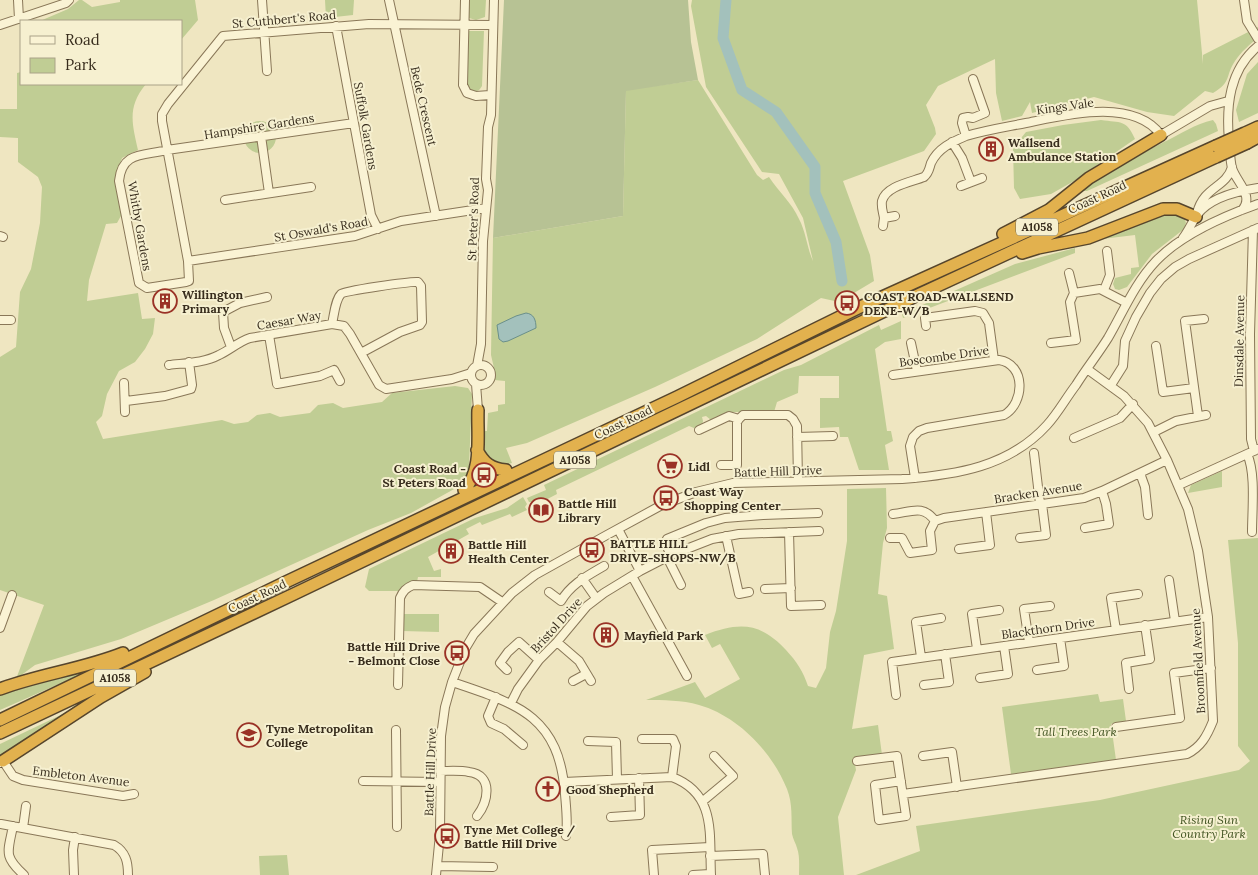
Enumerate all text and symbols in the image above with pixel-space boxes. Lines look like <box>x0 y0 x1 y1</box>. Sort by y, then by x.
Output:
street label: St Cuthbert's Road <box>231 7 337 31</box>
legend <box>20 20 182 85</box>
text: Road <box>65 30 100 49</box>
text: Park <box>65 55 96 74</box>
street label: Bede Crescent <box>408 65 440 147</box>
street label: Suffolk Gardens <box>351 81 381 172</box>
street label: Kings Vale <box>1035 94 1095 117</box>
street label: Hampshire Gardens <box>203 110 316 142</box>
place label: Wallsend Ambulance Station <box>1008 135 1117 164</box>
building icon: Wallsend Ambulance Station <box>978 136 1004 162</box>
street label: St Peter's Road <box>464 177 482 261</box>
street label: Coast Road <box>1065 177 1129 217</box>
street label: Whitby Gardens <box>125 180 155 273</box>
street label: St Oswald's Road <box>273 213 369 245</box>
road number: A1058 <box>1016 218 1058 236</box>
place label: Willington Primary <box>182 287 244 316</box>
building icon: Willington Primary <box>152 288 178 314</box>
place label: COAST ROAD-WALLSEND DENE-W/B <box>864 289 1014 319</box>
bus stop icon: COAST ROAD-WALLSEND DENE-W/B <box>834 290 860 316</box>
street label: Dinsdale Avenue <box>1231 294 1247 387</box>
street label: Caesar Way <box>256 307 323 333</box>
street label: Boscombe Drive <box>898 342 990 370</box>
street label: Coast Road <box>591 401 655 443</box>
road number: A1058 <box>554 452 596 468</box>
supermarket icon: Lidl <box>657 453 683 479</box>
place label: Lidl <box>688 459 710 474</box>
place label: Coast Road - St Peters Road <box>382 461 466 490</box>
bus stop icon: Coast Road - St Peters Road <box>471 462 497 488</box>
street label: Battle Hill Drive <box>734 462 823 480</box>
street label: Bracken Avenue <box>993 478 1084 506</box>
place label: Coast Way Shopping Center <box>684 484 781 513</box>
bus stop icon: Coast Way Shopping Center <box>653 485 679 511</box>
place label: Battle Hill Library <box>558 496 617 525</box>
library icon: Battle Hill Library <box>528 497 554 523</box>
place label: BATTLE HILL DRIVE-SHOPS-NW/B <box>610 536 736 566</box>
place label: Battle Hill Health Center <box>468 537 549 566</box>
bus stop icon: BATTLE HILL DRIVE-SHOPS-NW/B <box>579 537 605 563</box>
building icon: Battle Hill Health Center <box>438 538 464 564</box>
street label: Coast Road <box>225 576 289 616</box>
street label: Bristol Drive <box>527 594 585 656</box>
street label: Broomfield Avenue <box>1188 607 1208 714</box>
street label: Blackthorn Drive <box>1000 614 1096 642</box>
building icon: Mayfield Park <box>593 622 619 648</box>
place label: Mayfield Park <box>624 628 703 643</box>
place label: Battle Hill Drive - Belmont Close <box>347 639 441 668</box>
bus stop icon: Battle Hill Drive - Belmont Close <box>444 640 470 666</box>
road number: A1058 <box>94 670 136 686</box>
place label: Tyne Metropolitan College <box>266 721 374 750</box>
school or university icon: Tyne Metropolitan College <box>236 722 262 748</box>
park label: Tall Trees Park <box>1035 724 1117 739</box>
street label: Battle Hill Drive <box>421 727 439 816</box>
street label: Embleton Avenue <box>32 763 131 789</box>
church icon: Good Shepherd <box>535 776 561 802</box>
place label: Good Shepherd <box>566 782 654 797</box>
park label: Rising Sun Country Park <box>1172 812 1246 841</box>
place label: Tyne Met College / Battle Hill Drive <box>464 822 576 851</box>
bus stop icon: Tyne Met College / Battle Hill Drive <box>434 823 460 849</box>

